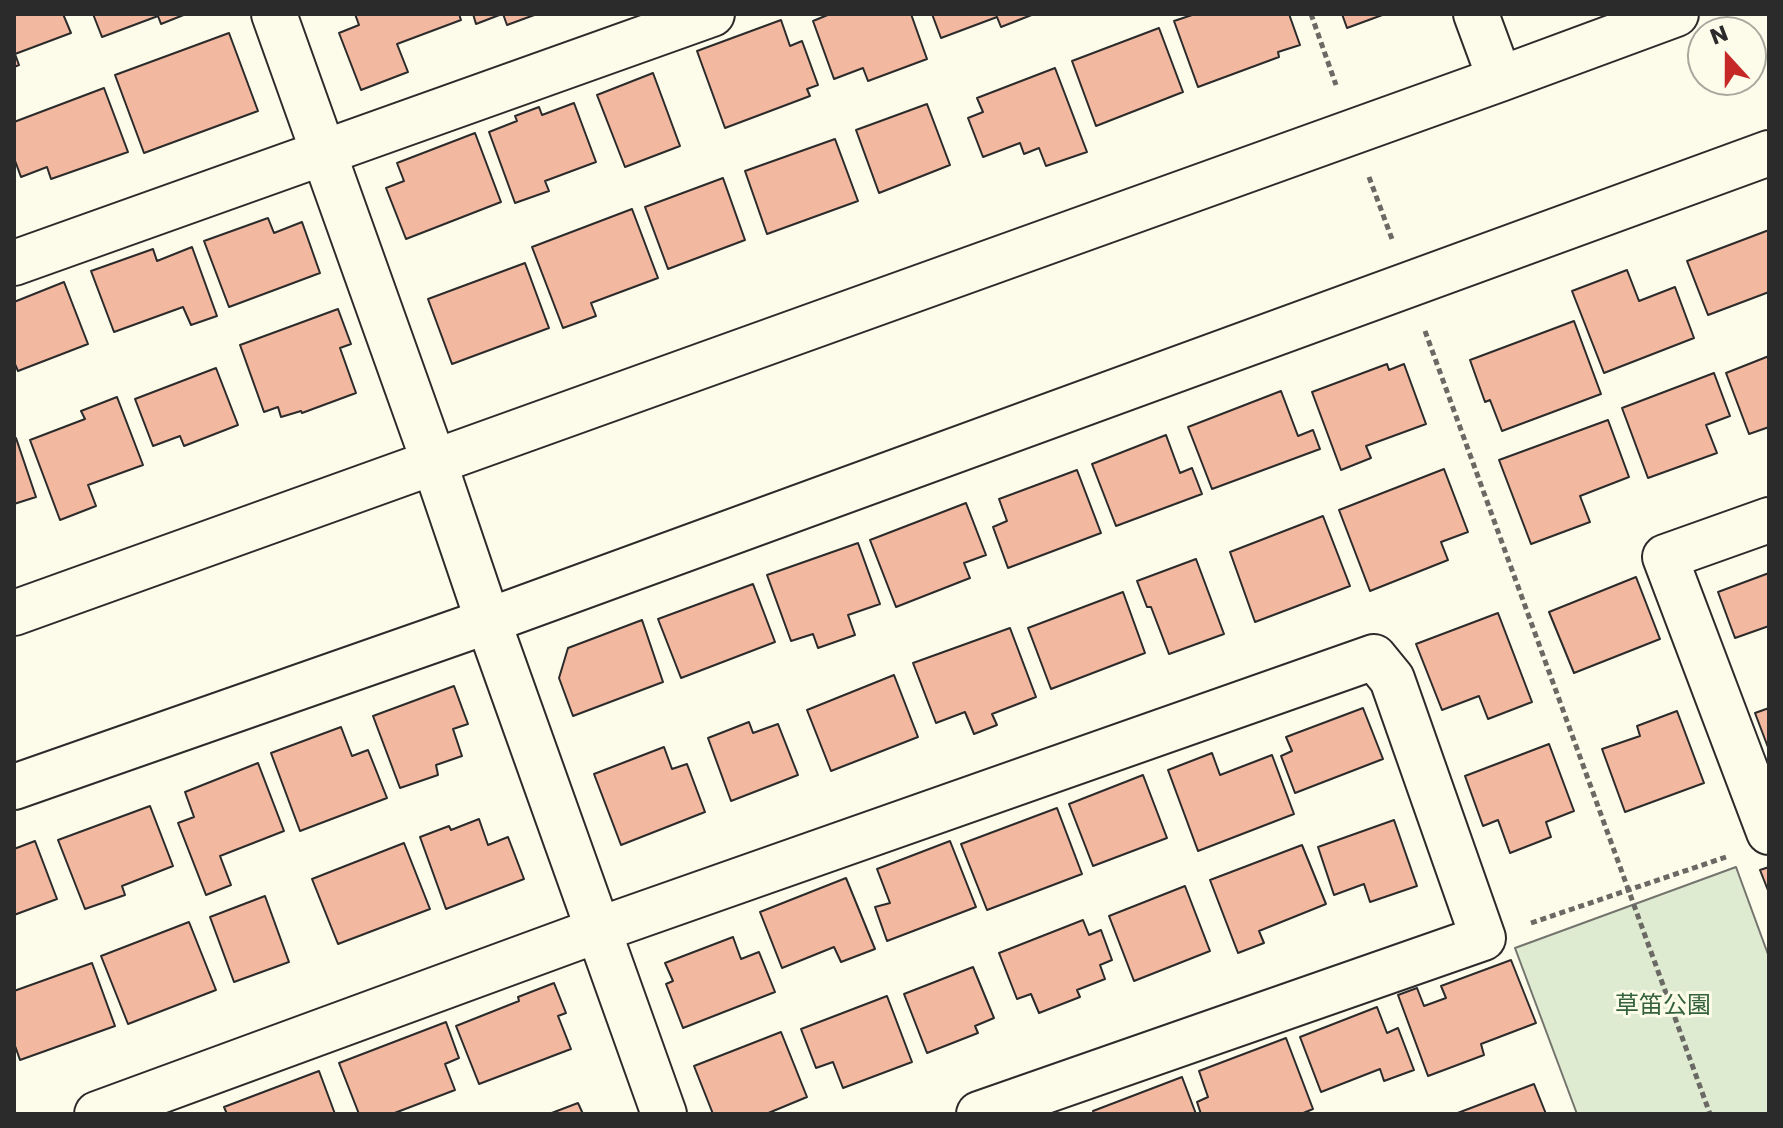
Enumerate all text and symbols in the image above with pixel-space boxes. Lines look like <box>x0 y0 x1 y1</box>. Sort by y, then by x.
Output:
north arrow <box>1687 16 1767 96</box>
text: N <box>1706 18 1732 52</box>
park label: 草笛公園 <box>1615 993 1711 1021</box>

